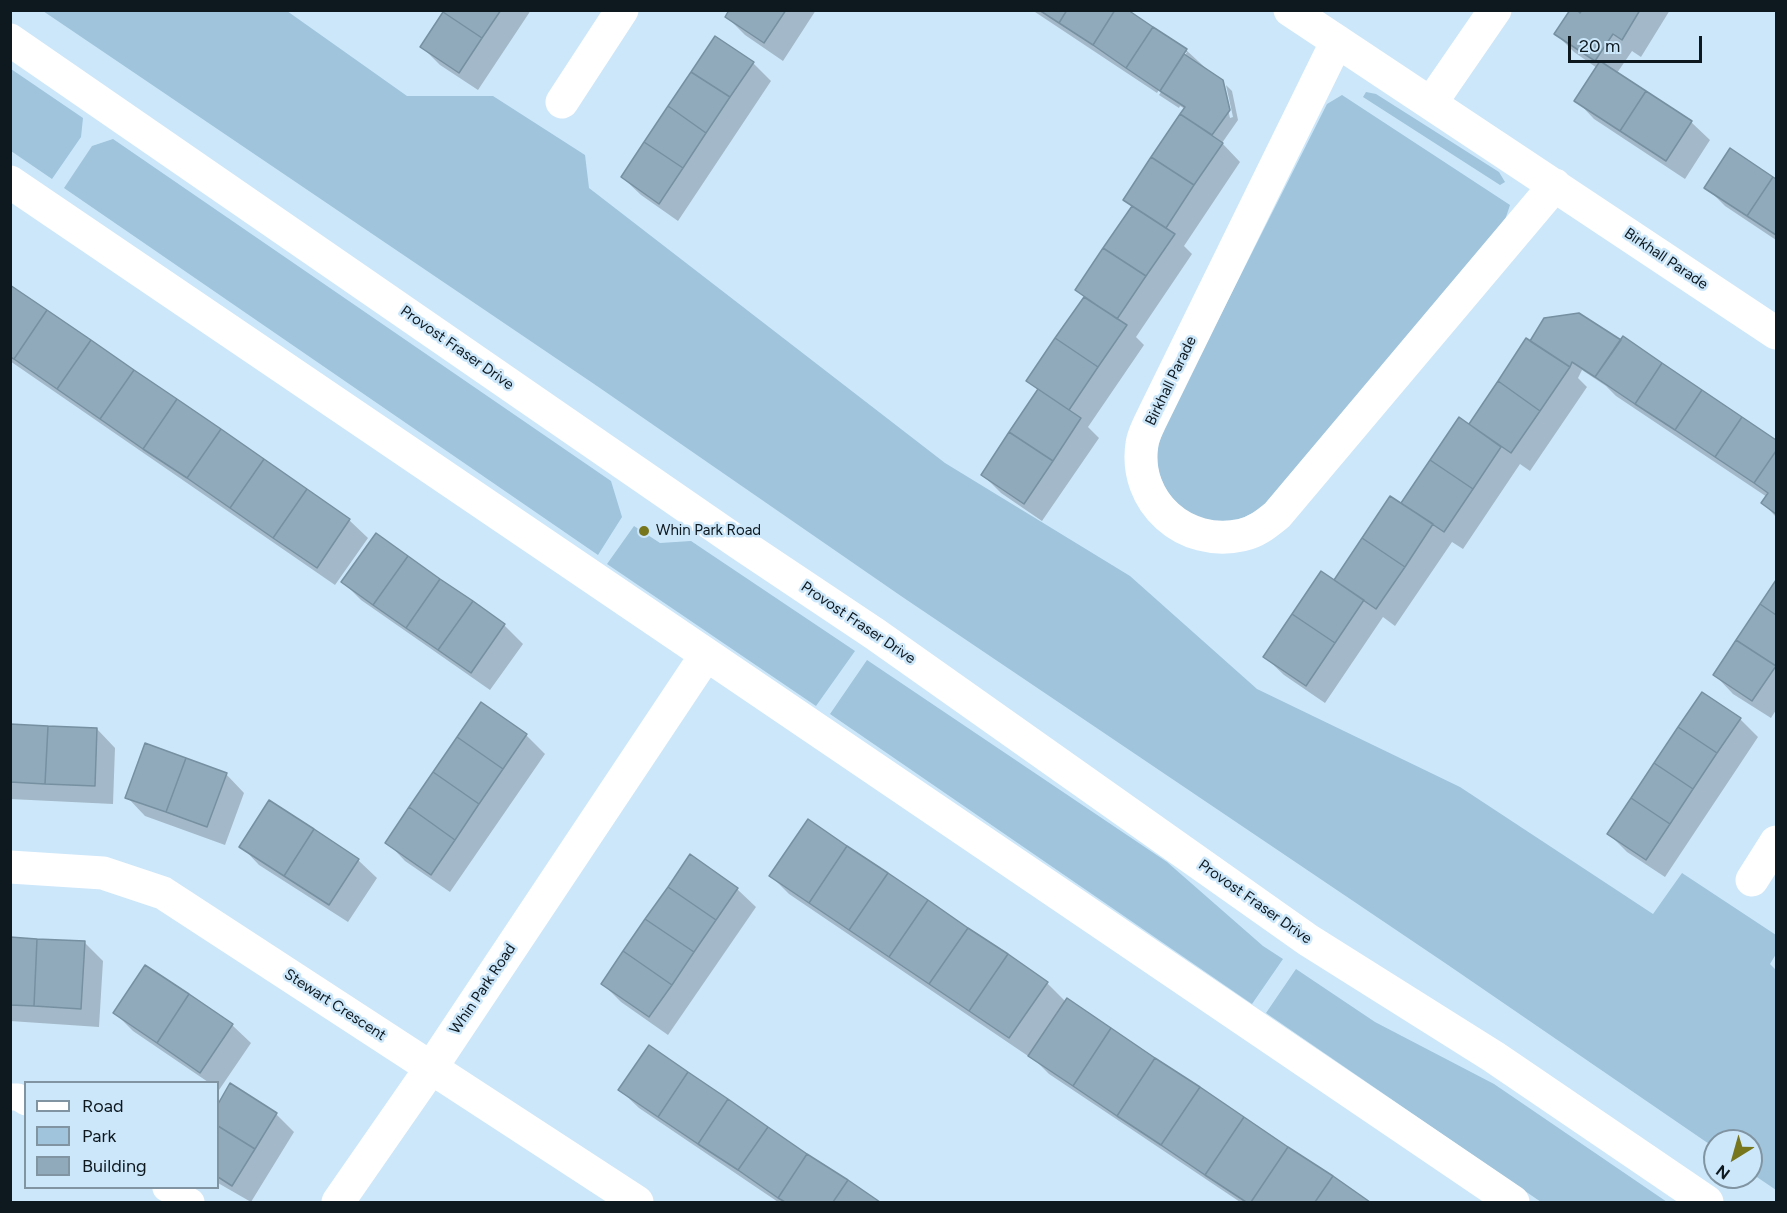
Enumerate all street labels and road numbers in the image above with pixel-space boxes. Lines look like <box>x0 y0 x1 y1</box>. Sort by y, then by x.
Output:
street label: Birkhall Parade <box>1621 224 1711 294</box>
street label: Provost Fraser Drive <box>397 302 517 394</box>
street label: Birkhall Parade <box>1142 333 1200 429</box>
street label: Provost Fraser Drive <box>797 578 919 668</box>
street label: Provost Fraser Drive <box>1195 856 1315 948</box>
street label: Whin Park Road <box>446 940 520 1038</box>
street label: Stewart Crescent <box>281 965 389 1045</box>

